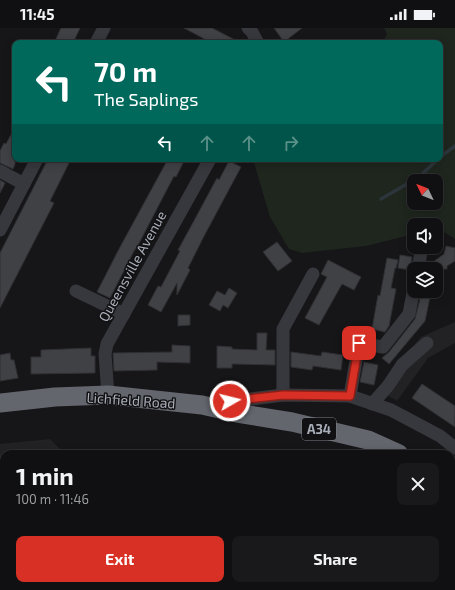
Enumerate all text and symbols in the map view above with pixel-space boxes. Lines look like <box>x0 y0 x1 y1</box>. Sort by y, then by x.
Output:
text: 11:45 <box>20 5 55 23</box>
text: 70 m <box>94 54 157 88</box>
icon: left <box>28 56 80 108</box>
text: The Saplings <box>94 88 198 110</box>
icon: left <box>154 132 176 154</box>
icon: ahead <box>196 132 218 154</box>
icon: ahead <box>238 132 260 154</box>
icon: right <box>280 132 302 154</box>
north arrow <box>407 174 443 210</box>
map controls <box>407 174 443 298</box>
street label: Queensville Avenue <box>95 208 169 324</box>
button: sound <box>407 218 443 254</box>
button: layers <box>407 262 443 298</box>
pin <box>342 326 376 360</box>
icon: arrive <box>348 332 370 354</box>
position arrow <box>209 380 251 422</box>
street label: Lichfield Road <box>86 388 176 412</box>
road number: A34 <box>302 418 336 440</box>
text: 1 min <box>16 461 74 490</box>
button: close <box>397 463 439 505</box>
text: 100 m · 11:46 <box>16 491 89 507</box>
button: Exit <box>16 536 224 582</box>
button: Share <box>232 536 439 582</box>

